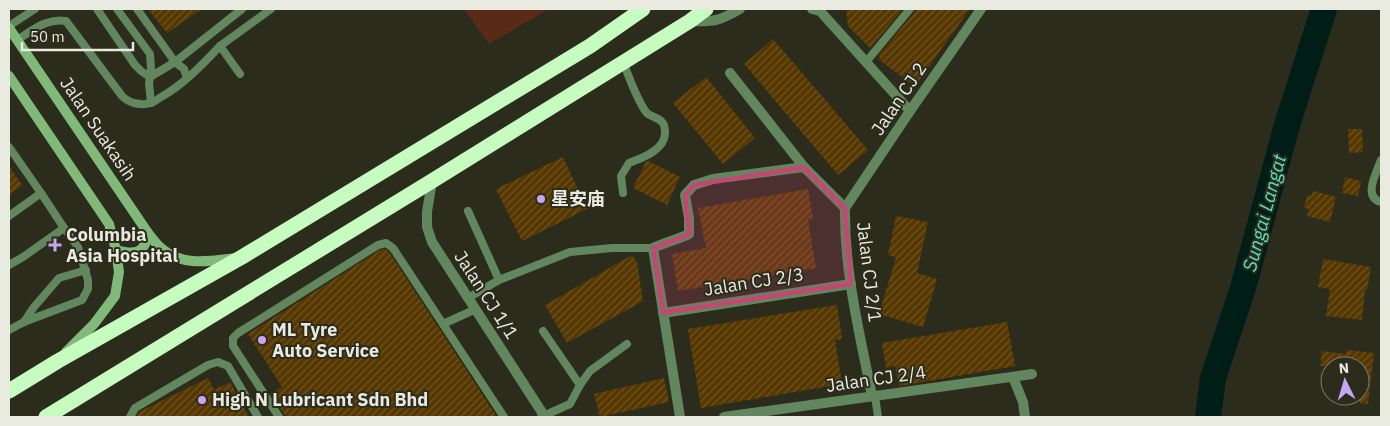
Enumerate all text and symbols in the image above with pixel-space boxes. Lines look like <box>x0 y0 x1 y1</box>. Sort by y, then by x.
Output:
scale bar <box>22 20 134 52</box>
text: 50 m <box>30 27 65 46</box>
street label: Jalan CJ 2 <box>866 58 931 140</box>
street label: Jalan Suakasih <box>55 72 142 185</box>
water label: Sungai Langat <box>1237 151 1291 274</box>
place label: 星安庙 <box>551 187 605 210</box>
marker: 星安庙 <box>535 193 547 205</box>
street label: Jalan CJ 2/1 <box>852 220 887 323</box>
place label: Columbia Asia Hospital <box>66 223 179 267</box>
marker: Columbia Asia Hospital <box>48 238 62 252</box>
street label: Jalan CJ 1/1 <box>449 246 524 343</box>
street label: Jalan CJ 2/3 <box>702 262 806 301</box>
place label: ML Tyre Auto Service <box>272 318 379 362</box>
marker: ML Tyre Auto Service <box>256 334 268 346</box>
north arrow <box>1320 356 1370 406</box>
text: N <box>1338 359 1350 377</box>
street label: Jalan CJ 2/4 <box>824 360 928 397</box>
place label: High N Lubricant Sdn Bhd <box>212 388 428 411</box>
marker: High N Lubricant Sdn Bhd <box>196 394 208 406</box>

